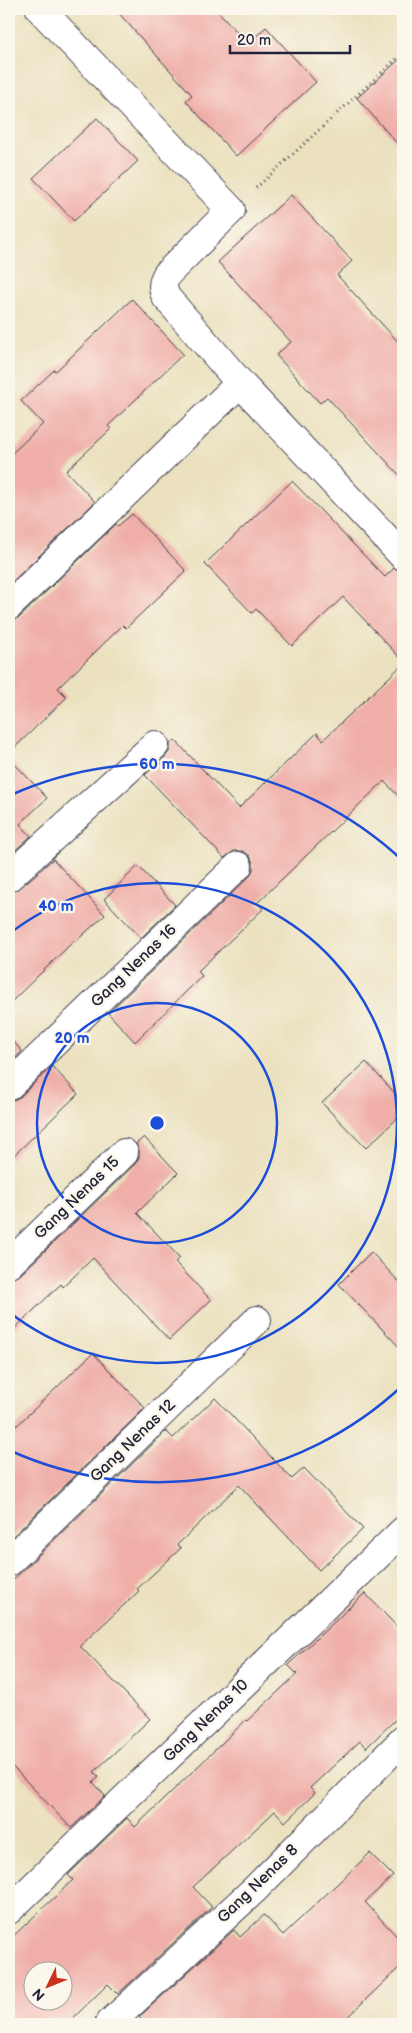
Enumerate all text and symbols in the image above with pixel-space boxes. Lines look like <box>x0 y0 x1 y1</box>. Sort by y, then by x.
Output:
scale bar <box>230 22 350 54</box>
text: 20 m <box>237 31 271 50</box>
text: 60 m <box>139 755 175 774</box>
text: 40 m <box>38 897 74 916</box>
street label: Gang Nenas 16 <box>87 920 181 1012</box>
text: 20 m <box>55 1029 90 1048</box>
centre of rings <box>148 1114 166 1132</box>
street label: Gang Nenas 15 <box>31 1153 123 1243</box>
street label: Gang Nenas 12 <box>86 1395 180 1486</box>
street label: Gang Nenas 10 <box>159 1676 253 1766</box>
street label: Gang Nenas 8 <box>214 1841 302 1927</box>
north arrow <box>22 1960 72 2010</box>
text: N <box>29 1985 49 2004</box>

